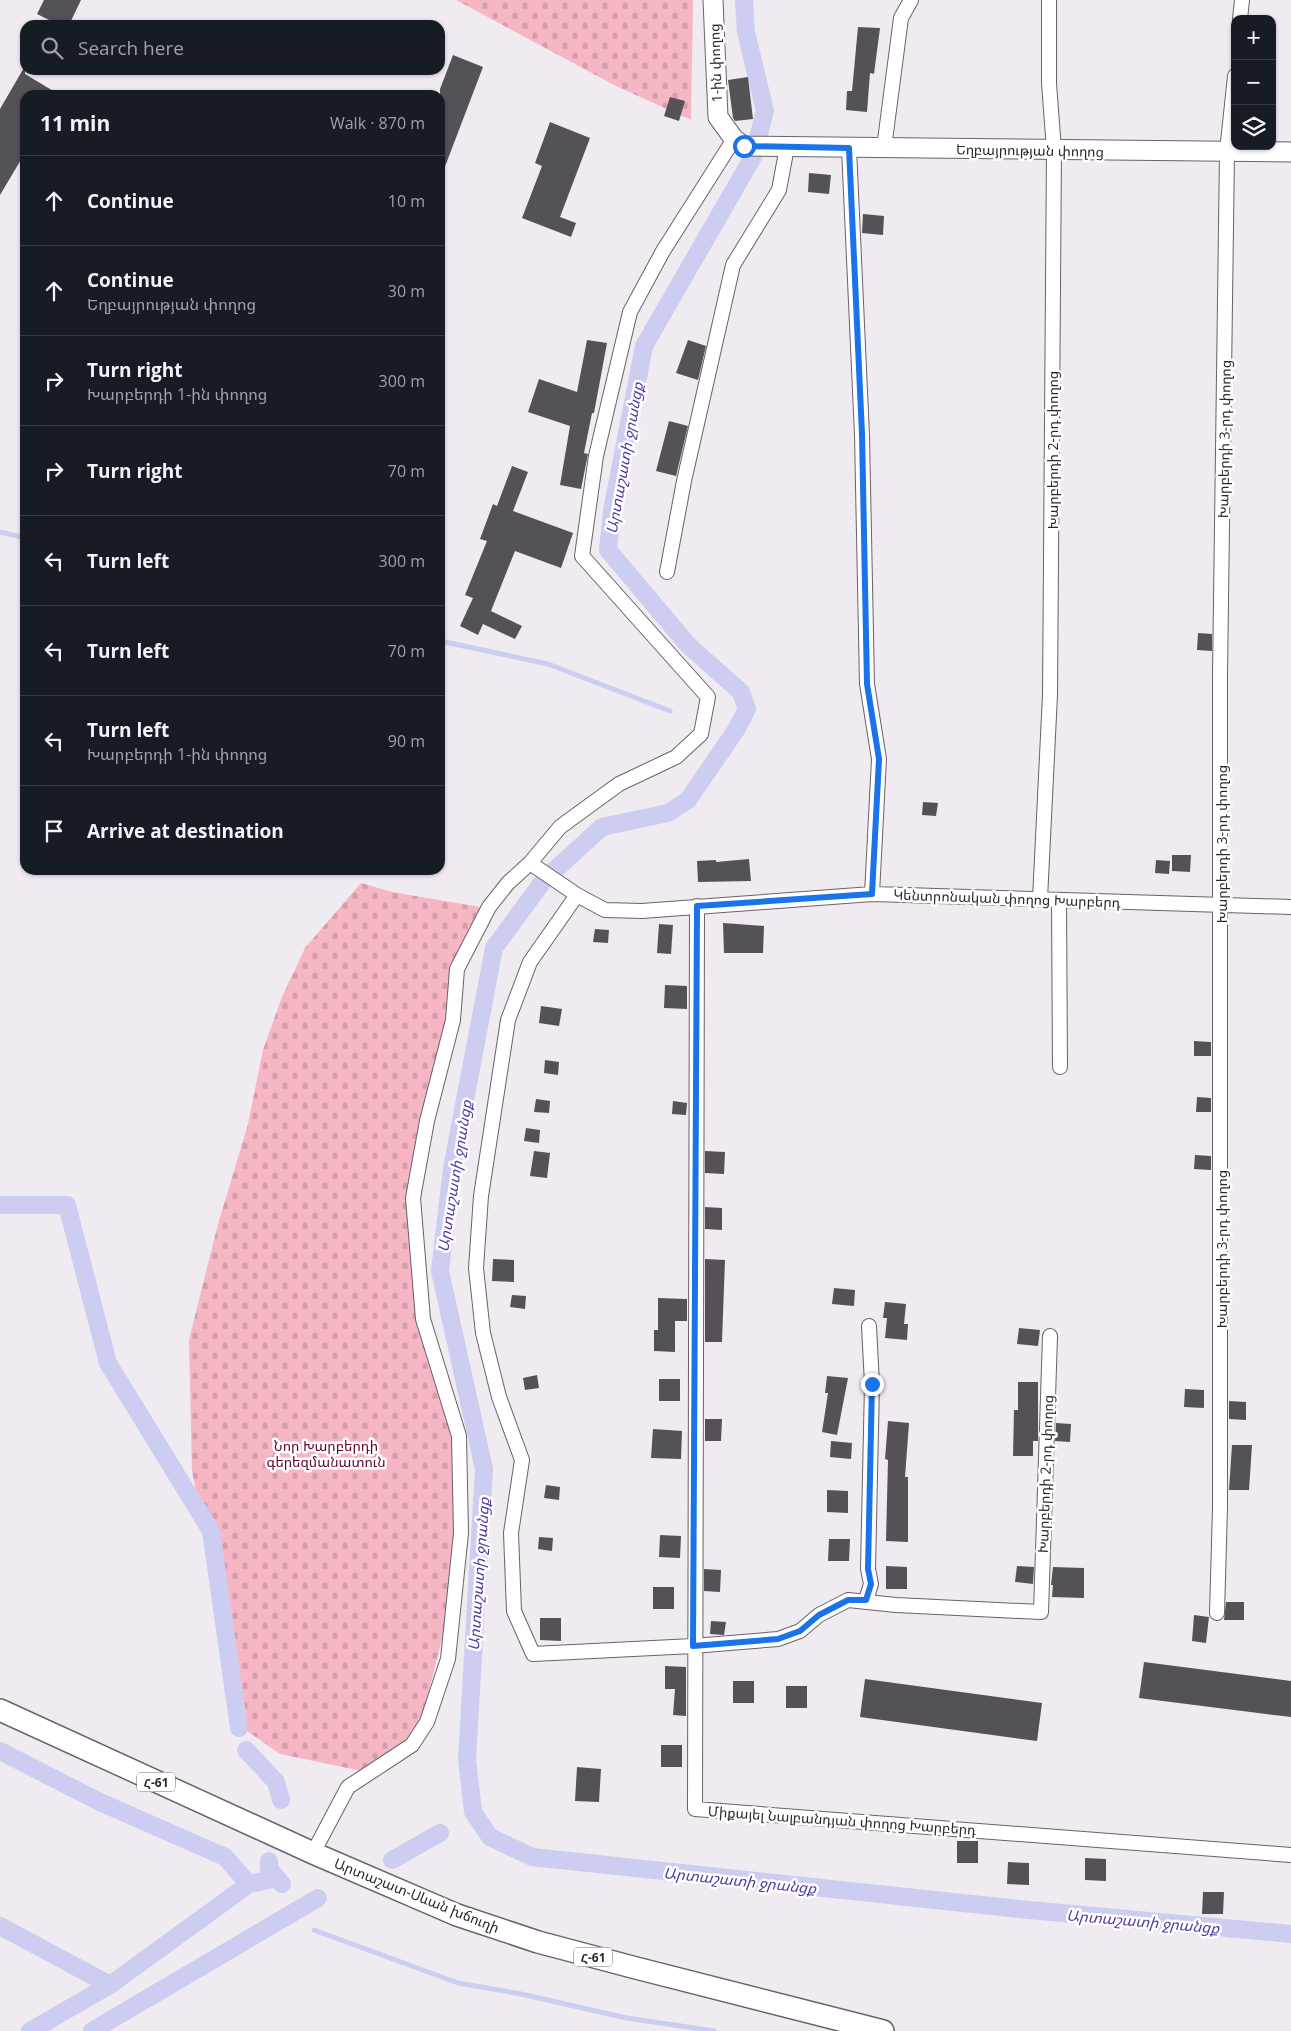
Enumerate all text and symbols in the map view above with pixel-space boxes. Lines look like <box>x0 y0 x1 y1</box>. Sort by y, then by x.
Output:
map controls <box>1231 15 1276 150</box>
button: + <box>1231 15 1276 60</box>
search box <box>20 20 445 75</box>
street label: 1-ին փողոց <box>704 23 726 103</box>
icon: search <box>38 34 66 62</box>
text: Search here <box>78 35 184 61</box>
button: − <box>1231 60 1276 105</box>
button: layers <box>1231 105 1276 150</box>
text: 11 min <box>40 109 110 137</box>
text: Walk · 870 m <box>330 112 425 134</box>
route start <box>733 135 756 158</box>
street label: Եղբայրության փողոց <box>956 139 1104 161</box>
icon: ahead <box>40 187 68 215</box>
text: Continue <box>87 188 174 214</box>
text: 10 m <box>388 190 425 212</box>
text: Continue <box>87 267 174 293</box>
icon: ahead <box>40 277 68 305</box>
text: 30 m <box>388 280 425 302</box>
text: Եղբայրության փողոց <box>87 293 256 315</box>
text: Turn right <box>87 357 182 383</box>
street label: Խարբերդի 3-րդ փողոց <box>1213 360 1235 518</box>
icon: right <box>40 367 68 395</box>
text: 300 m <box>379 370 425 392</box>
street label: Խարբերդի 2-րդ փողոց <box>1043 371 1062 529</box>
water label: Արտաշատի ջրանցք <box>601 380 647 535</box>
text: Խարբերդի 1-ին փողոց <box>87 383 267 405</box>
icon: right <box>40 457 68 485</box>
text: Turn right <box>87 458 182 484</box>
text: 70 m <box>388 460 425 482</box>
icon: left <box>40 547 68 575</box>
text: Turn left <box>87 548 169 574</box>
text: 300 m <box>379 550 425 572</box>
icon: left <box>40 637 68 665</box>
text: Turn left <box>87 638 169 664</box>
text: 70 m <box>388 640 425 662</box>
text: Turn left <box>87 717 169 743</box>
icon: left <box>40 727 68 755</box>
text: 90 m <box>388 730 425 752</box>
text: Խարբերդի 1-ին փողոց <box>87 743 267 765</box>
street label: Խարբերդի 3-րդ փողոց <box>1212 765 1231 923</box>
icon: arrive <box>40 817 68 845</box>
text: Arrive at destination <box>87 818 284 844</box>
street label: Կենտրոնական փողոց Խարբերդ <box>893 885 1121 911</box>
water label: Արտաշատի ջրանցք <box>432 1098 476 1253</box>
street label: Խարբերդի 3-րդ փողոց <box>1212 1170 1231 1328</box>
route end <box>861 1373 884 1396</box>
street label: Խարբերդի 2-րդ փողոց <box>1033 1395 1057 1553</box>
park label: Նոր Խարբերդի գերեզմանատուն <box>266 1436 386 1471</box>
water label: Արտաշատի ջրանցք <box>463 1496 493 1651</box>
road number: Հ-61 <box>137 1772 175 1791</box>
street label: Միքայել Նալբանդյան փողոց Խարբերդ <box>707 1801 977 1839</box>
street label: Արտաշատ-Սևան խճուղի <box>332 1853 502 1937</box>
water label: Արտաշատի ջրանցք <box>663 1862 818 1898</box>
water label: Արտաշատի ջրանցք <box>1066 1904 1221 1938</box>
road number: Հ-61 <box>574 1948 612 1966</box>

